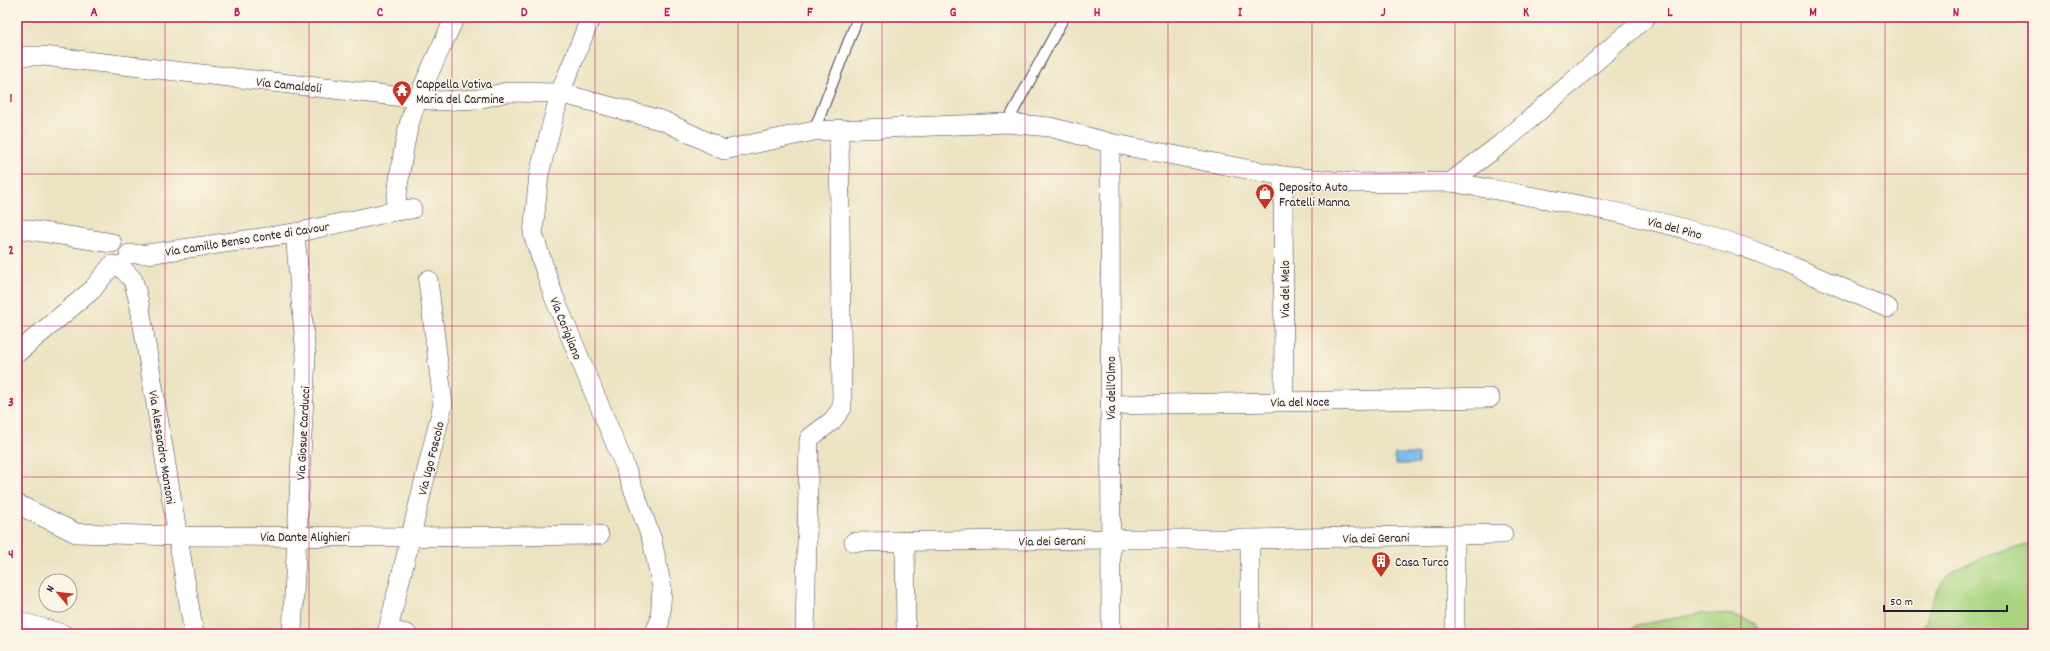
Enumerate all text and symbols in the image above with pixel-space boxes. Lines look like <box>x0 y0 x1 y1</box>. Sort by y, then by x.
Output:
text: A <box>90 4 98 23</box>
text: B <box>234 4 240 23</box>
text: C <box>377 4 384 23</box>
text: D <box>521 4 528 23</box>
text: E <box>664 4 671 23</box>
text: F <box>807 4 813 23</box>
text: G <box>950 4 957 23</box>
text: H <box>1094 4 1101 23</box>
text: I <box>1238 4 1243 23</box>
text: J <box>1381 4 1386 23</box>
text: K <box>1523 4 1529 23</box>
text: L <box>1667 4 1673 23</box>
text: M <box>1809 4 1817 23</box>
text: N <box>1953 4 1959 23</box>
street label: Via Camaldoli <box>255 74 323 99</box>
place label: Cappella Votiva Maria del Carmine <box>416 76 505 110</box>
temple icon: Cappella Votiva Maria del Carmine <box>391 79 413 107</box>
text: 1 <box>10 90 13 109</box>
place label: Deposito Auto Fratelli Manna <box>1279 179 1351 213</box>
shop icon: Deposito Auto Fratelli Manna <box>1254 182 1276 210</box>
street label: Via del Pino <box>1645 213 1704 246</box>
street label: Via Camillo Benso Conte di Cavour <box>164 218 331 263</box>
text: 2 <box>8 242 14 261</box>
street label: Via del Melo <box>1277 260 1296 318</box>
street label: Via Corigliano <box>543 295 586 363</box>
street label: Via dell'Olmo <box>1103 356 1122 420</box>
street label: Via Giosue Carducci <box>293 385 316 481</box>
street label: Via Alessandro Manzoni <box>142 389 179 506</box>
street label: Via del Noce <box>1271 393 1330 414</box>
text: 3 <box>8 394 14 413</box>
street label: Via Ugo Foscolo <box>414 420 451 497</box>
street label: Via Dante Alighieri <box>260 529 350 548</box>
street label: Via dei Gerani <box>1343 529 1410 550</box>
street label: Via dei Gerani <box>1019 532 1086 553</box>
text: 4 <box>8 546 14 565</box>
building icon: Casa Turco <box>1370 550 1392 578</box>
place label: Casa Turco <box>1395 554 1449 573</box>
north arrow <box>38 573 78 613</box>
text: N <box>43 583 60 595</box>
scale bar <box>1884 587 2007 613</box>
text: 50 m <box>1890 594 1913 611</box>

